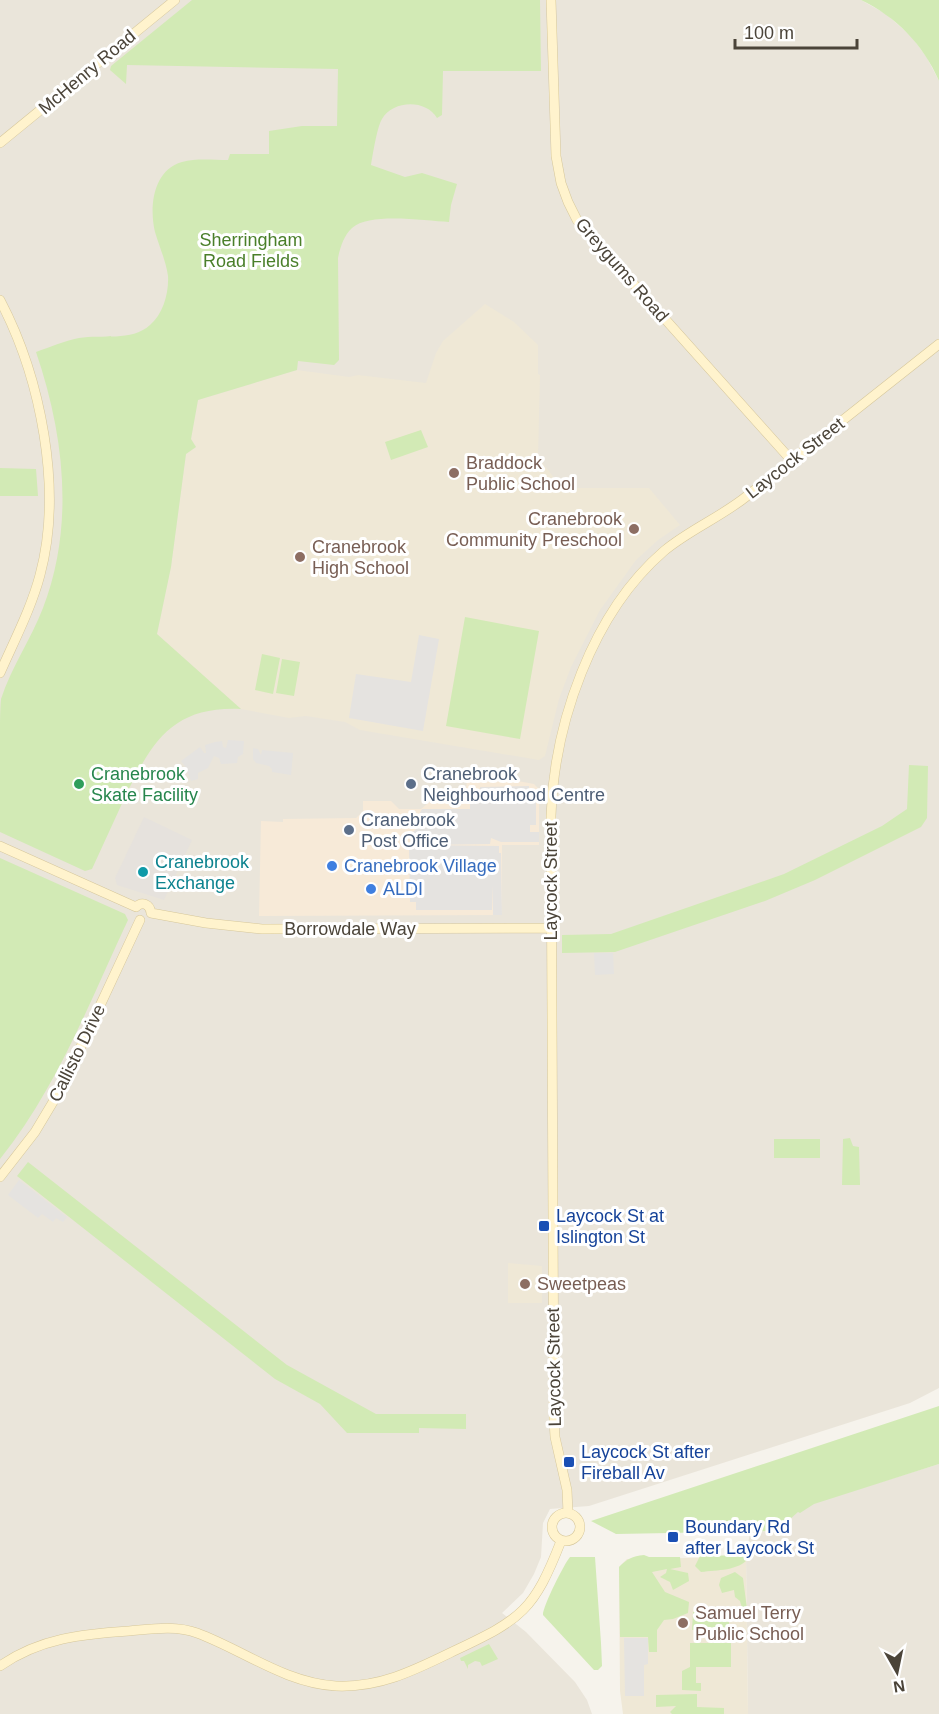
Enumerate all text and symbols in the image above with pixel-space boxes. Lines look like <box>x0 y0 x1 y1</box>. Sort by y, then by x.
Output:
scale bar <box>735 12 856 50</box>
text: 100 m <box>744 23 794 43</box>
street label: McHenry Road <box>35 26 139 118</box>
street label: Greygums Road <box>571 214 673 326</box>
park label: Sherringham Road Fields <box>199 230 303 271</box>
street label: Laycock Street <box>742 413 848 503</box>
place label: Braddock Public School <box>466 453 575 494</box>
marker: Braddock Public School <box>447 466 461 480</box>
place label: Cranebrook Community Preschool <box>446 509 623 550</box>
marker: Cranebrook Community Preschool <box>627 522 641 536</box>
place label: Cranebrook High School <box>312 537 409 578</box>
marker: Cranebrook High School <box>293 550 307 564</box>
place label: Cranebrook Skate Facility <box>91 764 198 805</box>
place label: Cranebrook Neighbourhood Centre <box>423 764 605 805</box>
marker: Cranebrook Skate Facility <box>72 777 86 791</box>
marker: Cranebrook Neighbourhood Centre <box>404 777 418 791</box>
place label: Cranebrook Post Office <box>361 810 456 851</box>
street label: Laycock Street <box>541 821 561 941</box>
marker: Cranebrook Post Office <box>342 823 356 837</box>
place label: Cranebrook Exchange <box>155 852 250 893</box>
place label: Cranebrook Village <box>344 856 497 876</box>
marker: Cranebrook Village <box>325 859 339 873</box>
marker: Cranebrook Exchange <box>136 865 150 879</box>
place label: ALDI <box>383 879 423 899</box>
marker: ALDI <box>364 882 378 896</box>
street label: Borrowdale Way <box>284 919 416 939</box>
street label: Callisto Drive <box>45 1001 109 1105</box>
place label: Laycock St at Islington St <box>556 1206 664 1247</box>
marker: Laycock St at Islington St <box>537 1219 551 1233</box>
place label: Sweetpeas <box>537 1274 626 1294</box>
marker: Sweetpeas <box>518 1277 532 1291</box>
street label: Laycock Street <box>543 1307 565 1427</box>
place label: Laycock St after Fireball Av <box>581 1442 710 1483</box>
marker: Laycock St after Fireball Av <box>562 1455 576 1469</box>
place label: Boundary Rd after Laycock St <box>685 1517 814 1558</box>
marker: Boundary Rd after Laycock St <box>666 1530 680 1544</box>
place label: Samuel Terry Public School <box>695 1603 804 1644</box>
marker: Samuel Terry Public School <box>676 1616 690 1630</box>
north arrow <box>867 1642 927 1702</box>
text: N <box>892 1677 906 1696</box>

